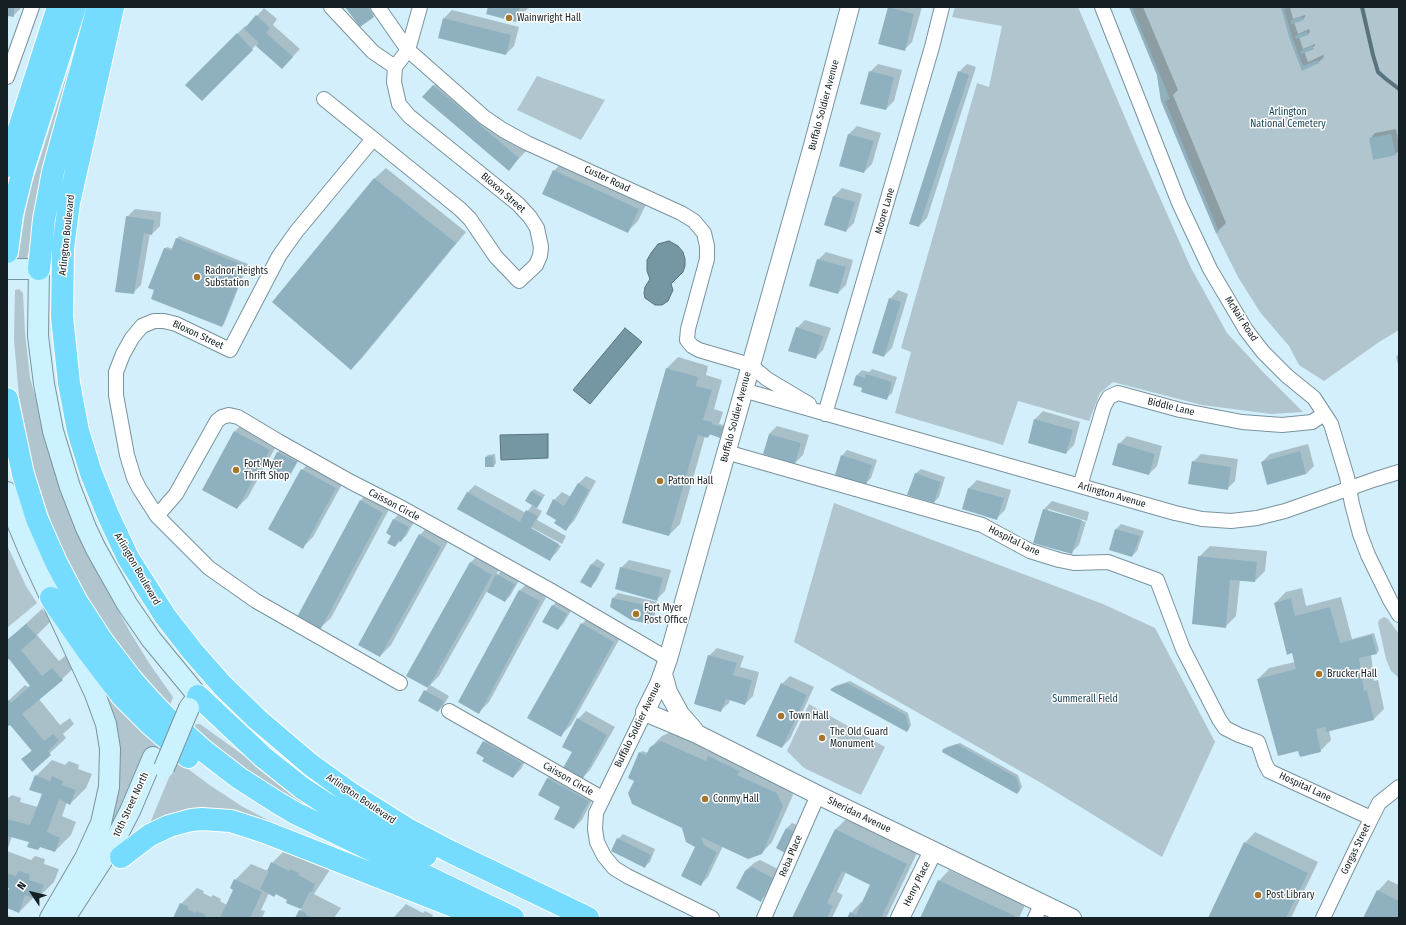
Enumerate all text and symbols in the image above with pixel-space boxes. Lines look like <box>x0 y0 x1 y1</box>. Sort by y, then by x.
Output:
place label: Wainwright Hall <box>517 12 581 24</box>
marker: Wainwright Hall <box>504 13 514 23</box>
street label: Buffalo Soldier Avenue <box>806 58 842 152</box>
park label: Arlington National Cemetery <box>1250 106 1326 130</box>
street label: Custer Road <box>582 163 632 195</box>
street label: Bloxon Street <box>478 170 528 216</box>
street label: Moore Lane <box>873 186 897 236</box>
street label: Arlington Boulevard <box>57 194 77 276</box>
place label: Radnor Heights Substation <box>205 265 268 288</box>
marker: Radnor Heights Substation <box>192 272 202 282</box>
street label: McNair Road <box>1222 294 1260 344</box>
street label: Bloxon Street <box>171 318 225 352</box>
street label: Buffalo Soldier Avenue <box>718 370 754 464</box>
street label: Biddle Lane <box>1146 395 1196 419</box>
place label: Fort Myer Thrift Shop <box>244 458 289 482</box>
marker: Fort Myer Thrift Shop <box>231 465 241 475</box>
place label: Patton Hall <box>668 475 713 487</box>
marker: Patton Hall <box>655 476 665 486</box>
street label: Arlington Avenue <box>1077 480 1147 510</box>
street label: Caisson Circle <box>366 486 422 524</box>
street label: Hospital Lane <box>986 523 1042 559</box>
street label: Arlington Boulevard <box>112 531 162 607</box>
place label: Fort Myer Post Office <box>644 602 688 626</box>
marker: Fort Myer Post Office <box>631 609 641 619</box>
place label: Brucker Hall <box>1327 668 1377 680</box>
marker: Brucker Hall <box>1314 669 1324 679</box>
street label: Buffalo Soldier Avenue <box>612 681 664 769</box>
park label: Summerall Field <box>1052 693 1118 705</box>
place label: Town Hall <box>789 710 829 722</box>
marker: Town Hall <box>776 711 786 721</box>
place label: The Old Guard Monument <box>830 726 888 750</box>
marker: The Old Guard Monument <box>817 733 827 743</box>
street label: Caisson Circle <box>541 760 595 798</box>
street label: Hospital Lane <box>1277 770 1333 804</box>
street label: 10th Street North <box>111 771 151 839</box>
street label: Arlington Boulevard <box>324 771 398 827</box>
place label: Conmy Hall <box>713 793 759 805</box>
marker: Conmy Hall <box>700 794 710 804</box>
street label: Sheridan Avenue <box>825 794 893 836</box>
street label: Gorgas Street <box>1339 822 1373 876</box>
street label: Reba Place <box>777 833 805 879</box>
street label: Henry Place <box>901 860 933 908</box>
north arrow <box>12 873 52 913</box>
text: N <box>15 879 29 892</box>
place label: Post Library <box>1266 889 1314 901</box>
marker: Post Library <box>1253 890 1263 900</box>

